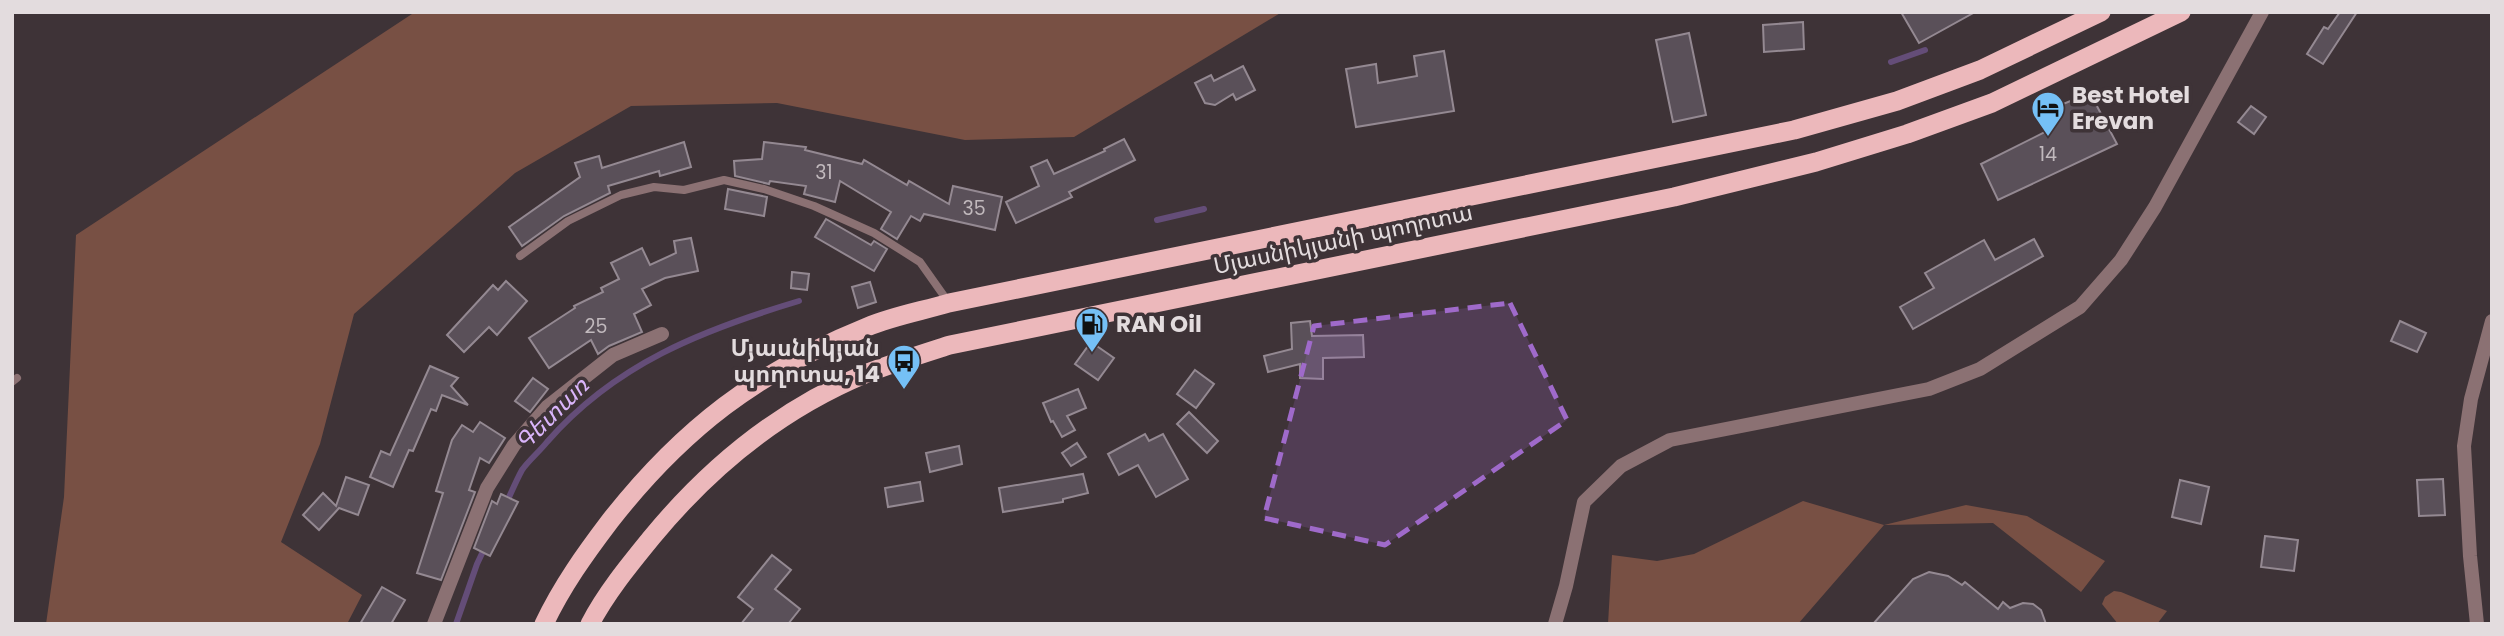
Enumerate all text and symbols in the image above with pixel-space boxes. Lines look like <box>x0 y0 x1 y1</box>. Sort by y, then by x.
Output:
place label: Best Hotel Erevan <box>2072 79 2190 137</box>
hotel icon: Best Hotel Erevan <box>2029 89 2067 138</box>
house number: 14 <box>2039 141 2057 168</box>
house number: 31 <box>815 159 833 186</box>
house number: 35 <box>962 195 986 222</box>
street label: Մյասնիկյանի պողոտա <box>1210 196 1476 282</box>
fuel station icon: RAN Oil <box>1073 305 1111 354</box>
place label: RAN Oil <box>1116 308 1202 340</box>
house number: 25 <box>585 313 607 340</box>
place label: Մյասնիկյան պողոտա, 14 <box>730 332 880 390</box>
bus stop icon: Մյասնիկյան պողոտա, 14 <box>885 342 923 391</box>
water label: Գետառ <box>508 369 597 458</box>

